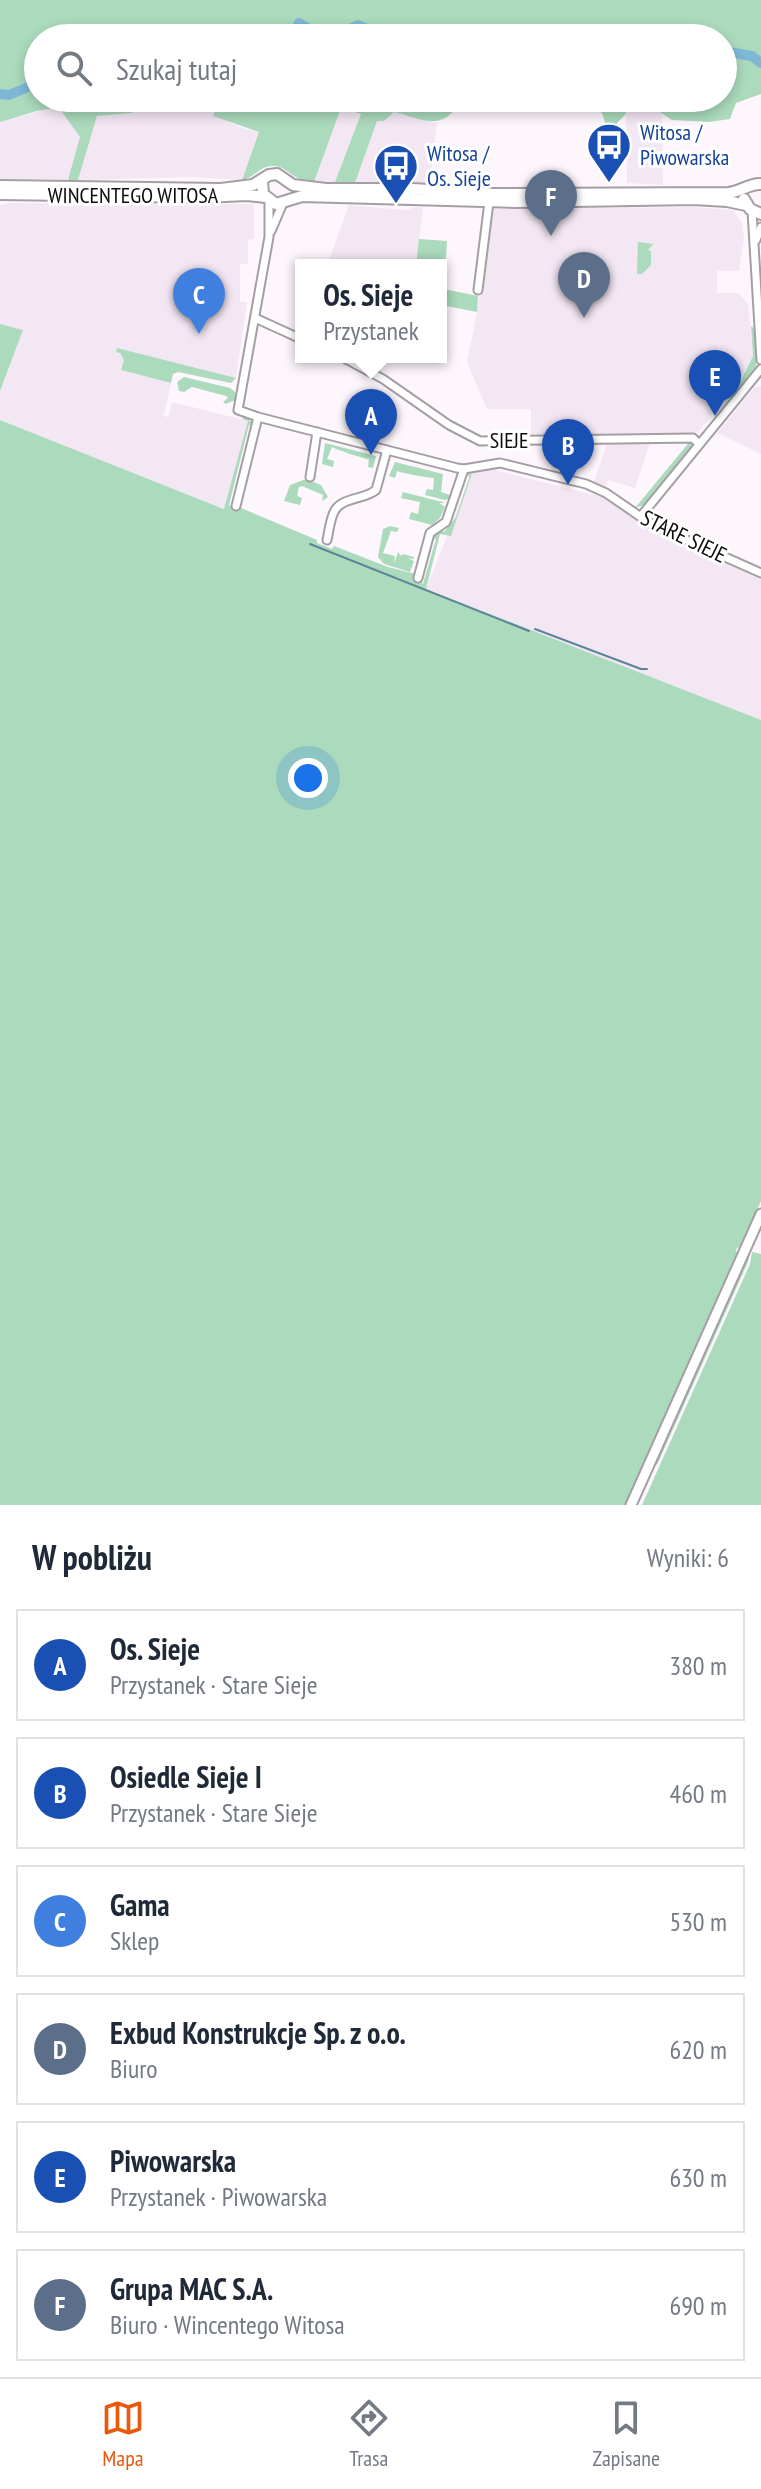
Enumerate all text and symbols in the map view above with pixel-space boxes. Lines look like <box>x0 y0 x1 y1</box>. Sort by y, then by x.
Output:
search box <box>24 24 737 112</box>
icon: search <box>52 46 96 90</box>
text: Szukaj tutaj <box>116 49 237 88</box>
place label: Witosa / Piwowarska <box>640 118 729 171</box>
bus stop icon: Witosa / Piwowarska <box>585 121 633 184</box>
place label: Witosa / Os. Sieje <box>427 139 491 192</box>
bus stop icon: Witosa / Os. Sieje <box>372 142 420 205</box>
pin: F <box>525 170 577 236</box>
street label: WINCENTEGO WITOSA <box>48 181 219 209</box>
pin: D <box>558 252 610 318</box>
popup <box>295 259 447 363</box>
pin: C <box>173 268 225 334</box>
text: Os. Sieje <box>323 275 413 314</box>
text: Przystanek <box>323 314 419 347</box>
pin: E <box>689 350 741 416</box>
pin: A <box>345 389 397 455</box>
pin: B <box>542 419 594 485</box>
street label: SIEJE <box>490 426 528 454</box>
street label: STARE SIEJE <box>637 503 731 569</box>
your location <box>288 758 328 798</box>
text: W pobliżu <box>32 1535 152 1579</box>
text: Wyniki: 6 <box>647 1541 729 1574</box>
text: Os. Sieje <box>110 1629 200 1668</box>
text: A <box>53 1649 67 1682</box>
text: 380 m <box>669 1649 727 1682</box>
text: Przystanek · Stare Sieje <box>110 1668 318 1701</box>
text: Osiedle Sieje I <box>110 1757 262 1796</box>
text: B <box>54 1777 66 1810</box>
text: 460 m <box>669 1777 727 1810</box>
text: Przystanek · Stare Sieje <box>110 1796 318 1829</box>
text: Gama <box>110 1885 170 1924</box>
text: C <box>54 1905 66 1938</box>
text: 530 m <box>669 1905 727 1938</box>
text: Sklep <box>110 1924 159 1957</box>
text: Exbud Konstrukcje Sp. z o.o. <box>110 2013 406 2052</box>
text: D <box>53 2033 67 2066</box>
text: 620 m <box>669 2033 727 2066</box>
text: Biuro <box>110 2052 158 2085</box>
text: Piwowarska <box>110 2141 236 2180</box>
text: E <box>54 2161 66 2194</box>
text: 630 m <box>669 2161 727 2194</box>
text: Przystanek · Piwowarska <box>110 2180 327 2213</box>
text: Grupa MAC S.A. <box>110 2269 273 2308</box>
text: F <box>55 2289 65 2322</box>
text: 690 m <box>669 2289 727 2322</box>
text: Biuro · Wincentego Witosa <box>110 2308 345 2341</box>
tab: Mapa <box>101 2396 145 2472</box>
tab: Trasa <box>347 2396 391 2472</box>
tab: Zapisane <box>593 2396 660 2472</box>

